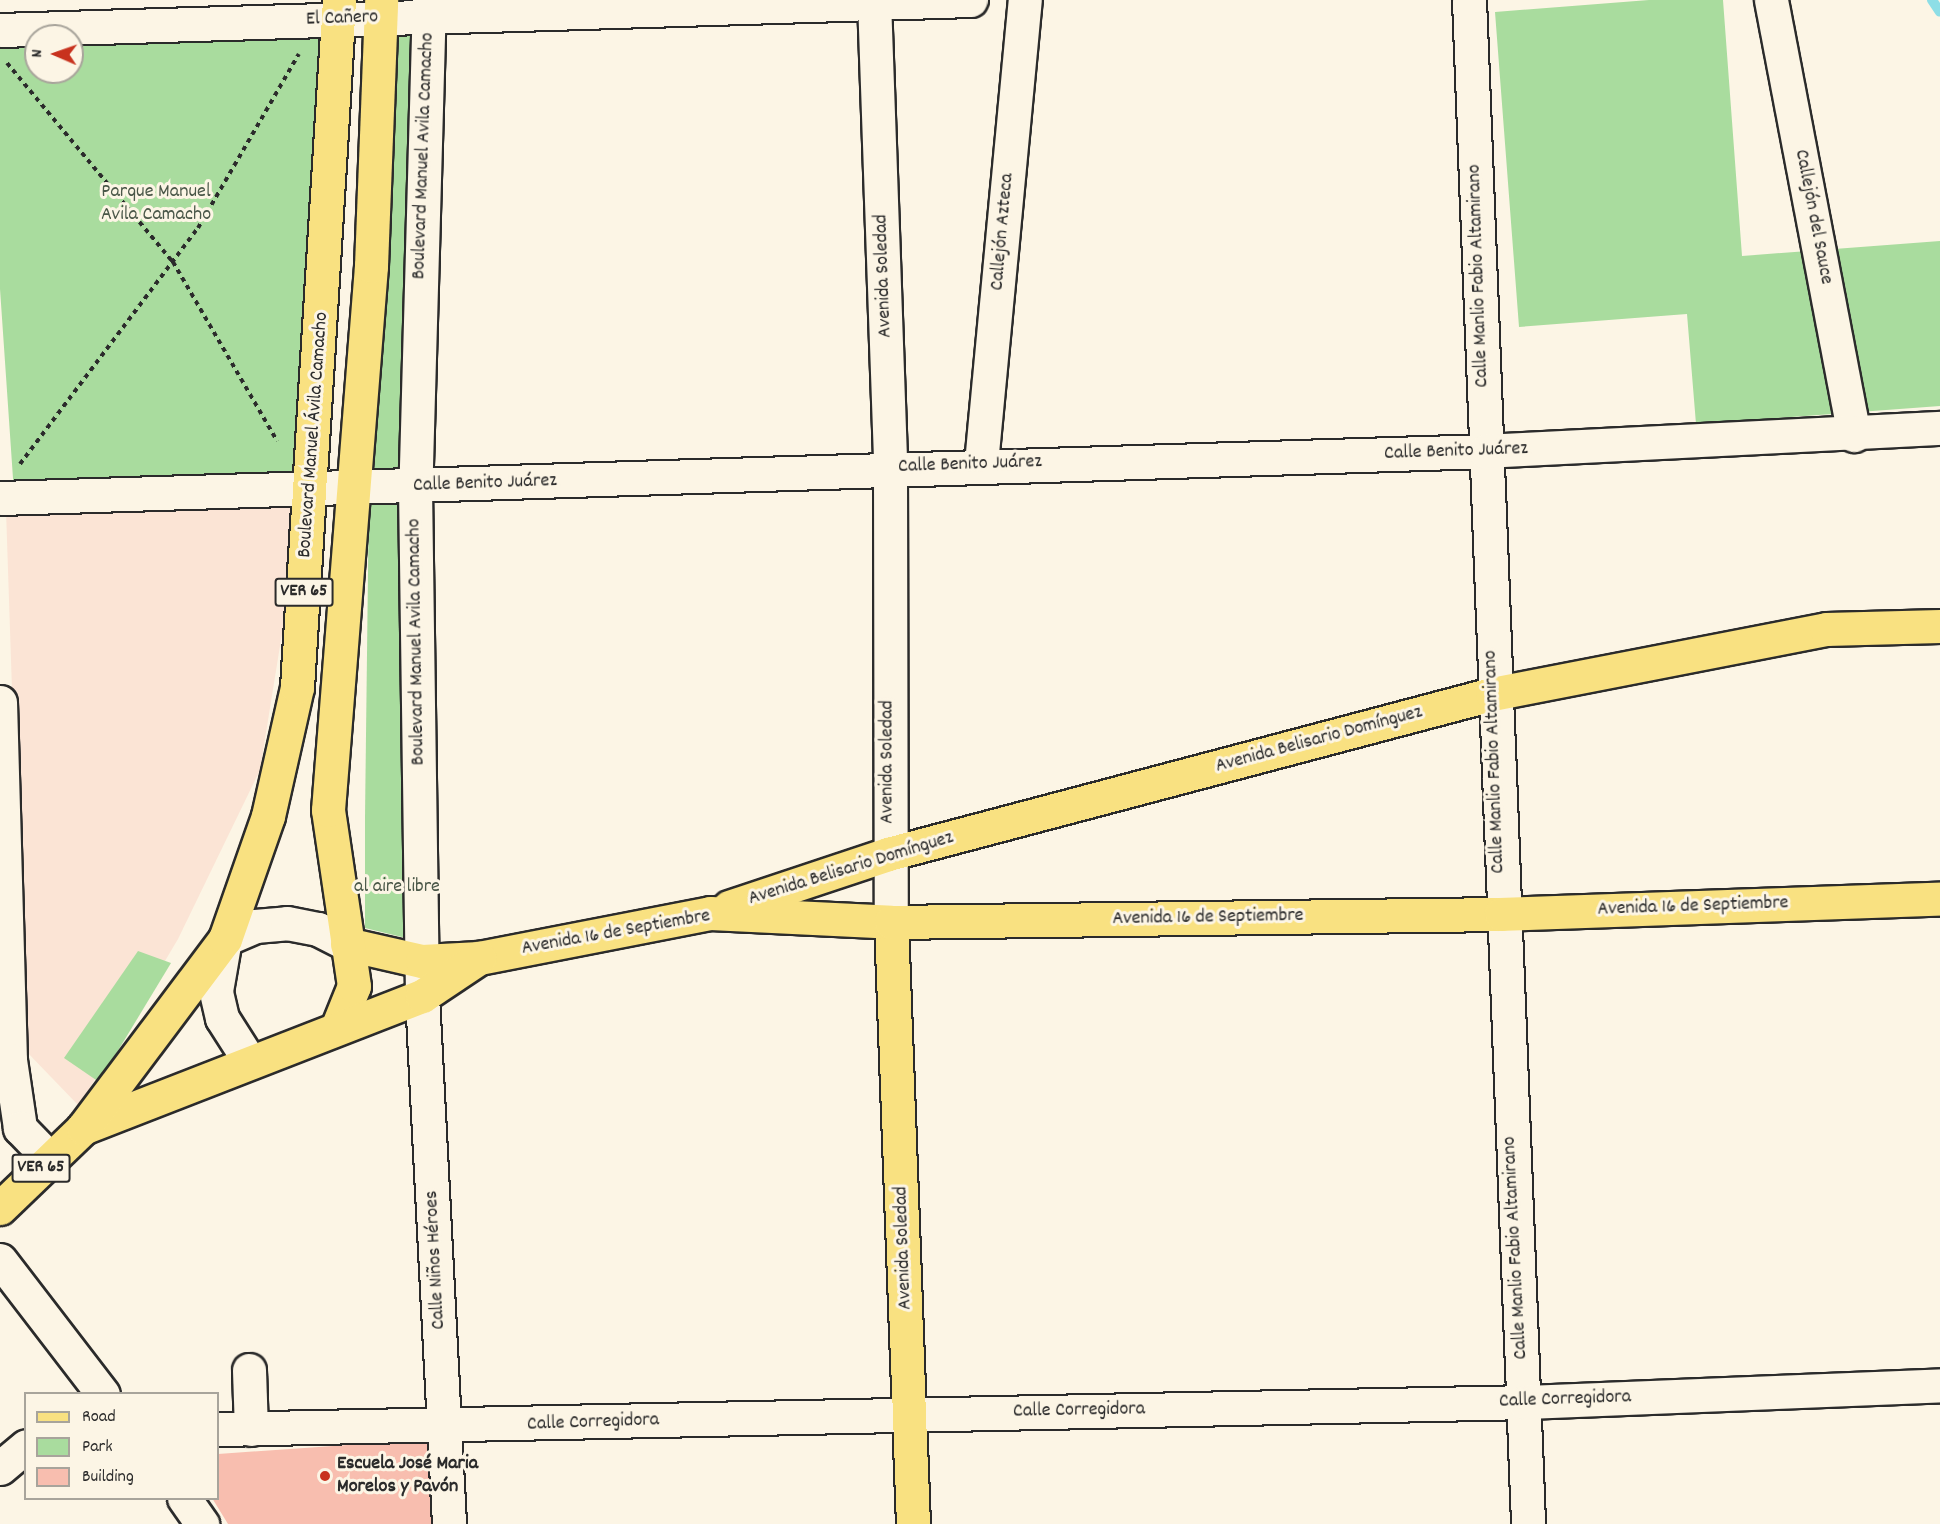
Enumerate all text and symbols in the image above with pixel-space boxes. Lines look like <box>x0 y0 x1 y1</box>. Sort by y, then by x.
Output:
street label: El Cañero <box>306 6 378 32</box>
north arrow <box>24 24 84 84</box>
street label: Boulevard Manuel Avila Camacho <box>408 32 440 280</box>
text: N <box>26 49 49 58</box>
street label: Callejón del Sauce <box>1788 148 1838 286</box>
street label: Calle Manlio Fabio Altamirano <box>1463 164 1495 388</box>
street label: Callejón Azteca <box>986 172 1020 292</box>
park label: Parque Manuel Avila Camacho <box>101 180 211 227</box>
street label: Avenida Soledad <box>870 214 898 338</box>
street label: Boulevard Manuel Ávila Camacho <box>293 311 335 559</box>
street label: Calle Benito Juárez <box>1384 437 1528 467</box>
street label: Calle Benito Juárez <box>898 450 1042 480</box>
street label: Calle Benito Juárez <box>413 469 557 499</box>
street label: Boulevard Manuel Avila Camacho <box>403 518 431 766</box>
road number: VER 65 <box>274 577 334 607</box>
street label: Calle Manlio Fabio Altamirano <box>1479 650 1511 874</box>
street label: Avenida Soledad <box>876 700 900 824</box>
street label: Avenida Belisario Domínguez <box>1213 701 1425 779</box>
street label: Avenida Belisario Domínguez <box>746 826 956 912</box>
park label: al aire libre <box>354 875 440 899</box>
street label: Avenida 16 de Septiembre <box>1597 892 1789 922</box>
street label: Avenida 16 de Septiembre <box>1112 904 1304 932</box>
street label: Avenida 16 de Septiembre <box>520 905 712 961</box>
street label: Calle Manlio Fabio Altamirano <box>1498 1136 1534 1360</box>
road number: VER 65 <box>11 1153 71 1183</box>
street label: Avenida Soledad <box>890 1186 918 1310</box>
street label: Calle Niños Héroes <box>420 1190 452 1330</box>
street label: Calle Corregidora <box>1499 1386 1631 1414</box>
legend <box>24 1392 219 1500</box>
street label: Calle Corregidora <box>1013 1398 1145 1424</box>
text: Road <box>82 1405 116 1430</box>
street label: Calle Corregidora <box>527 1409 659 1437</box>
text: Park <box>82 1435 113 1460</box>
place label: Escuela José Maria Morelos y Pavón <box>337 1452 478 1499</box>
text: Building <box>82 1465 134 1490</box>
marker: Escuela José Maria Morelos y Pavón <box>318 1469 332 1483</box>

